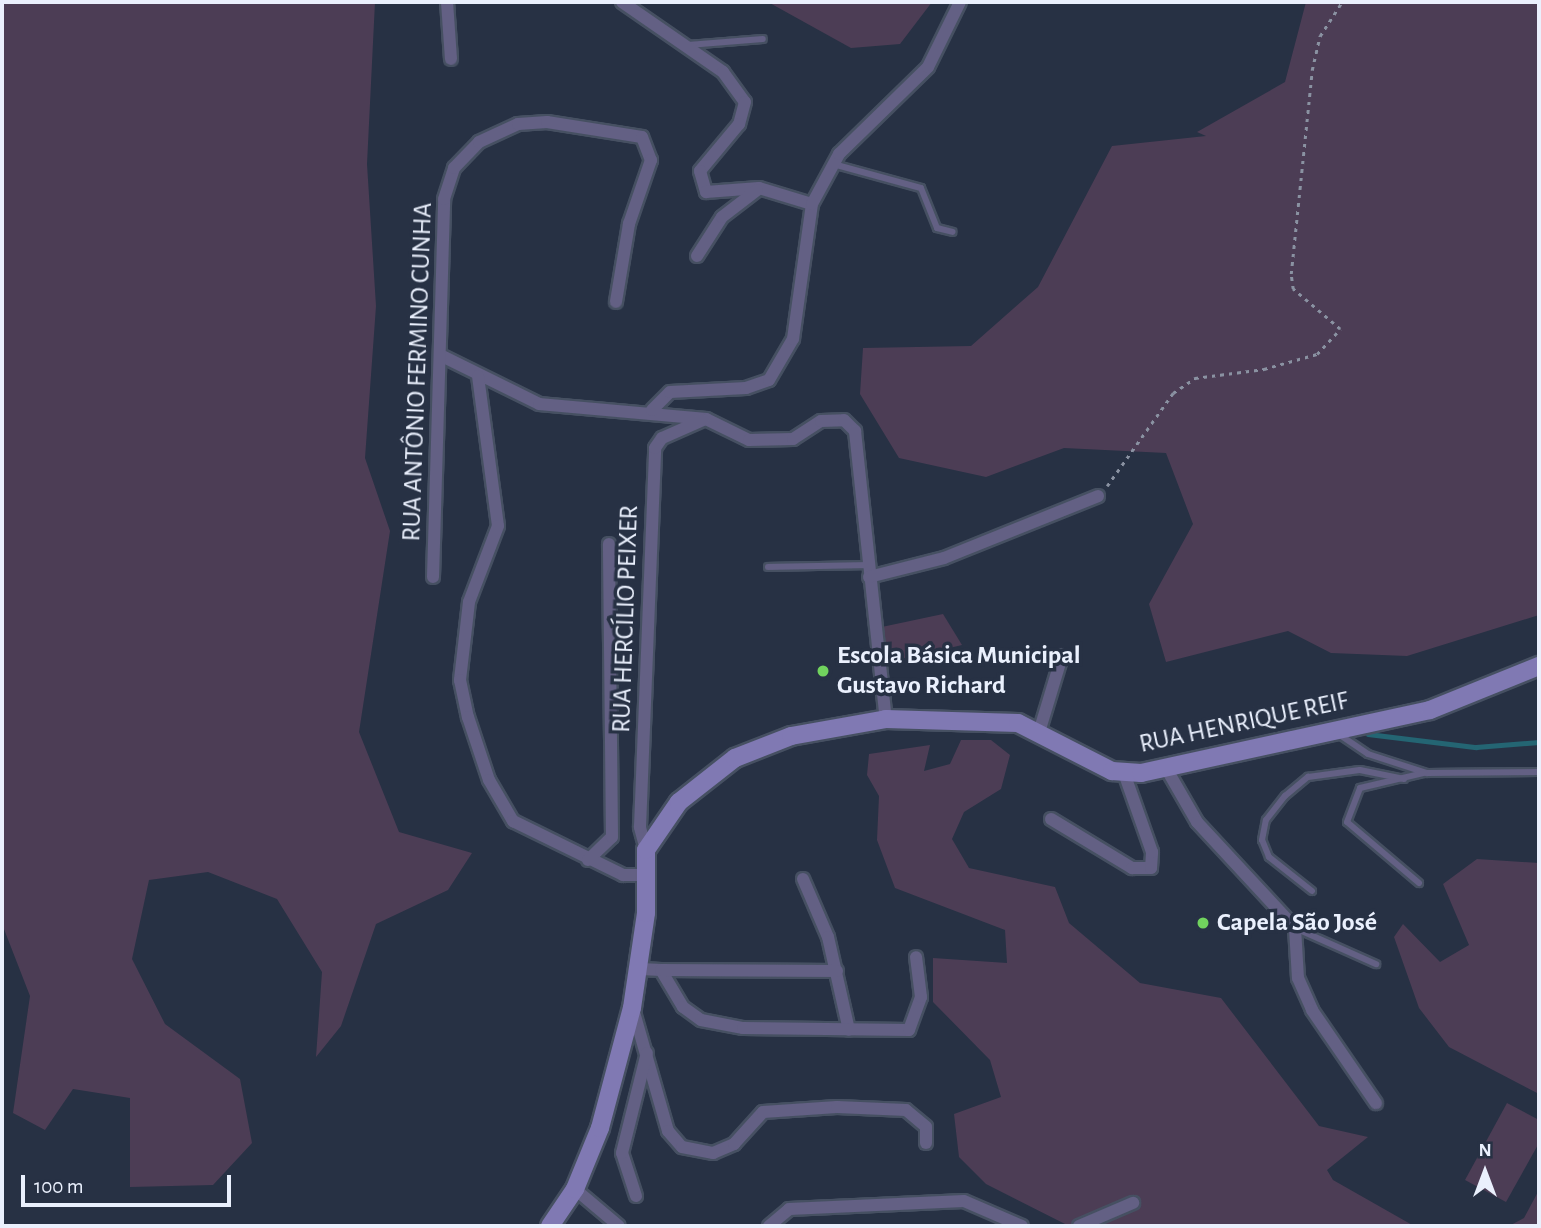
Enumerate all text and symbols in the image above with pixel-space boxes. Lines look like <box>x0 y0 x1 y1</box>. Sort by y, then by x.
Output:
street label: RUA ANTÔNIO FERMINO CUNHA <box>396 202 440 542</box>
street label: RUA HERCÍLIO PEIXER <box>606 505 646 733</box>
place label: Escola Básica Municipal Gustavo Richard <box>837 640 1081 702</box>
marker: Escola Básica Municipal Gustavo Richard <box>815 663 831 679</box>
street label: RUA HENRIQUE REIF <box>1137 686 1351 760</box>
place label: Capela São José <box>1217 907 1377 939</box>
marker: Capela São José <box>1195 915 1211 931</box>
north arrow <box>1450 1137 1520 1207</box>
text: N <box>1478 1141 1492 1160</box>
scale bar <box>24 1162 234 1206</box>
text: 100 m <box>34 1176 84 1197</box>

